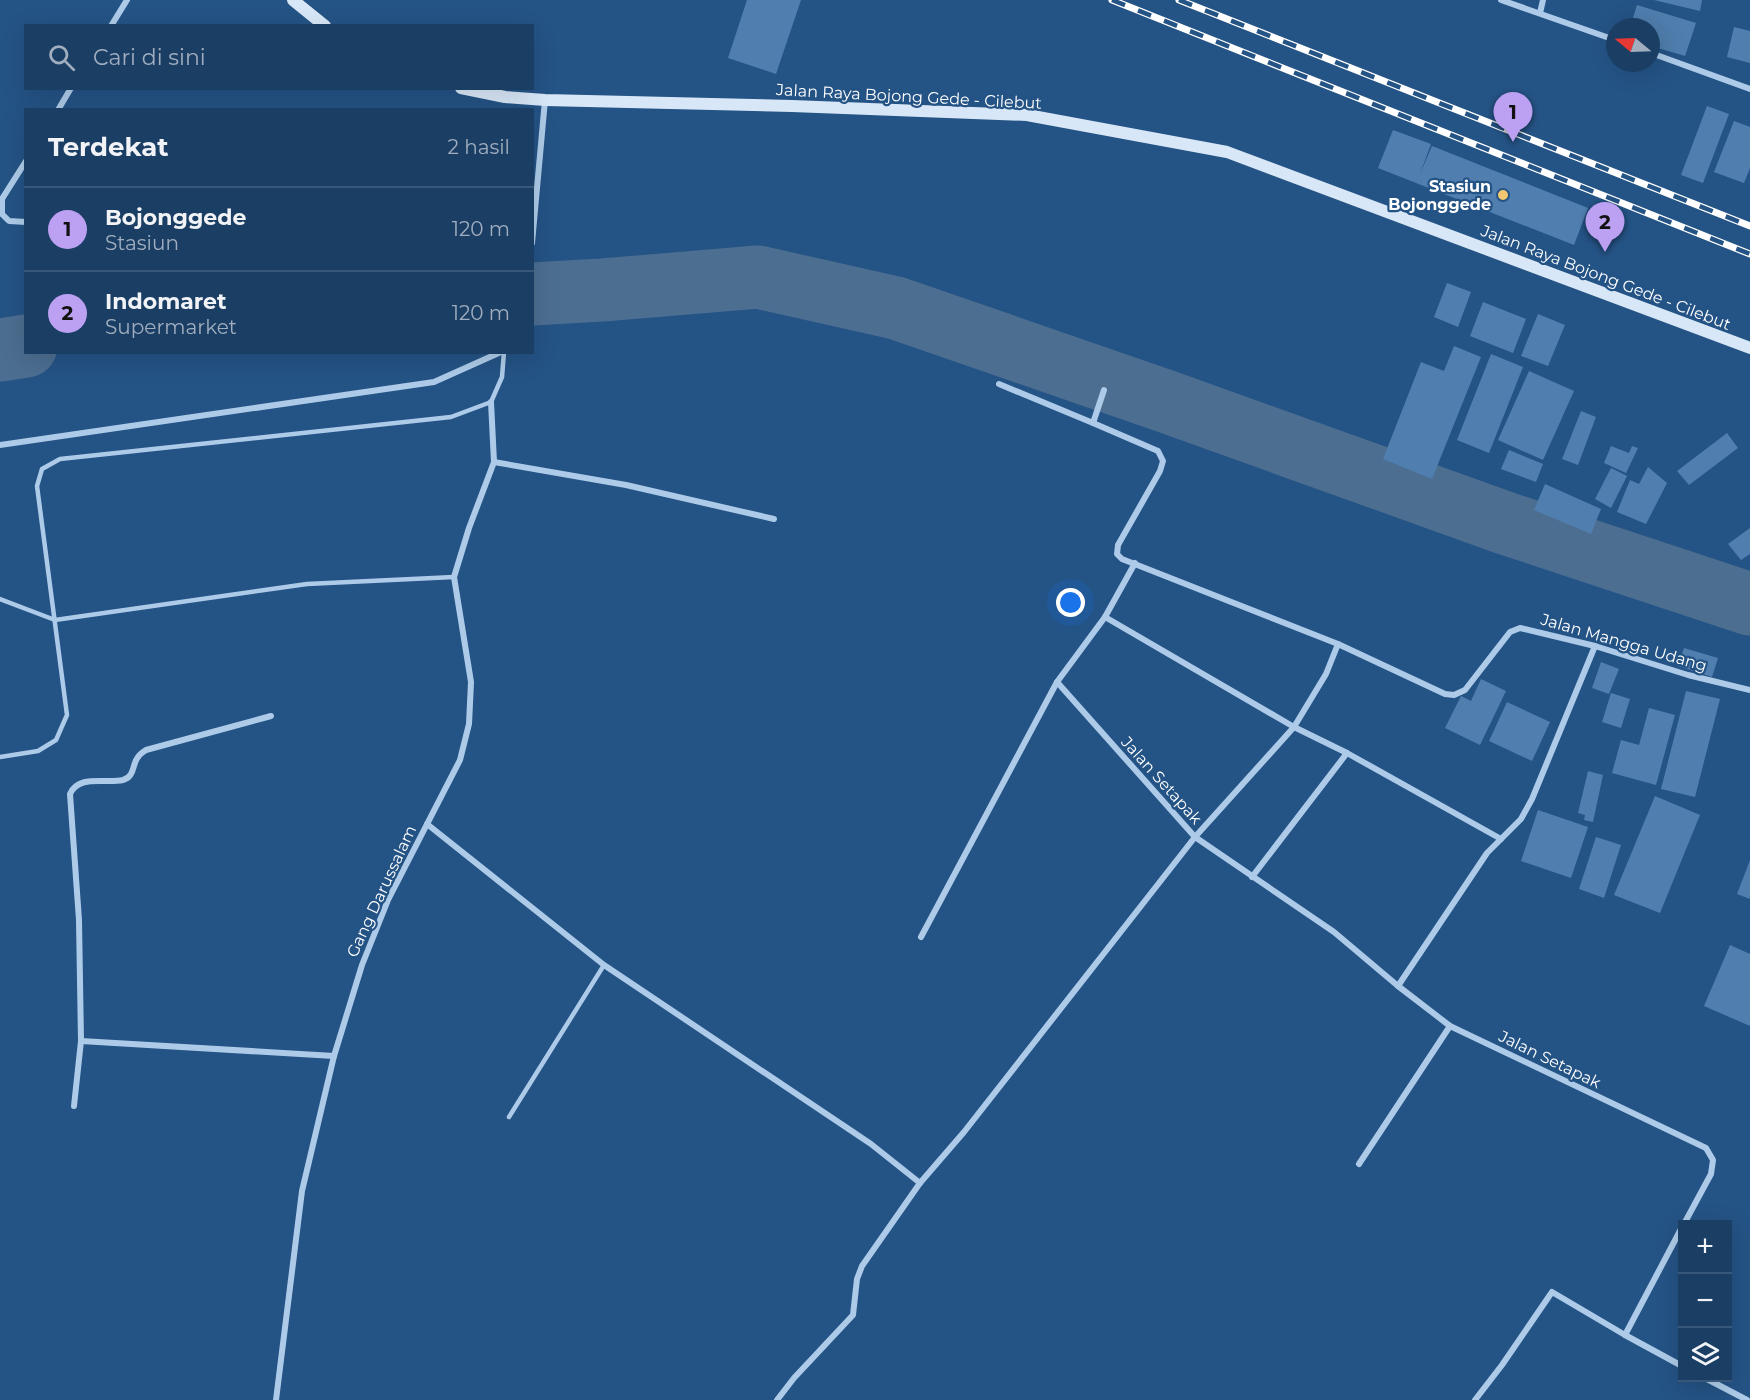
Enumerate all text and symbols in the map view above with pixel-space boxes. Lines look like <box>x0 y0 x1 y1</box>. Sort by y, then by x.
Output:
north arrow <box>1606 18 1660 72</box>
search box <box>24 24 534 90</box>
icon: search <box>45 41 78 74</box>
text: Cari di sini <box>93 44 206 71</box>
street label: Jalan Raya Bojong Gede - Cilebut <box>775 80 1043 113</box>
pin: 1 <box>1494 92 1532 142</box>
text: Terdekat <box>48 131 169 163</box>
text: 2 hasil <box>448 135 510 159</box>
place label: Stasiun Bojonggede <box>1388 177 1491 214</box>
marker: Stasiun Bojonggede <box>1496 188 1510 202</box>
pin: 2 <box>1586 202 1624 252</box>
text: Bojonggede <box>105 204 246 231</box>
text: 1 <box>64 217 71 241</box>
text: 120 m <box>452 217 510 241</box>
street label: Jalan Raya Bojong Gede - Cilebut <box>1477 221 1734 334</box>
text: Stasiun <box>105 231 179 255</box>
text: Indomaret <box>105 288 227 315</box>
text: 2 <box>62 301 73 325</box>
text: 120 m <box>452 301 510 325</box>
text: Supermarket <box>105 315 237 339</box>
your location <box>1056 588 1085 617</box>
street label: Jalan Mangga Udang <box>1538 609 1709 675</box>
street label: Jalan Setapak <box>1117 732 1206 828</box>
street label: Gang Darussalam <box>343 822 420 960</box>
street label: Jalan Setapak <box>1495 1026 1604 1093</box>
map controls <box>1678 1220 1732 1382</box>
button: + <box>1678 1220 1732 1274</box>
button: − <box>1678 1274 1732 1328</box>
button: layers <box>1678 1328 1732 1382</box>

